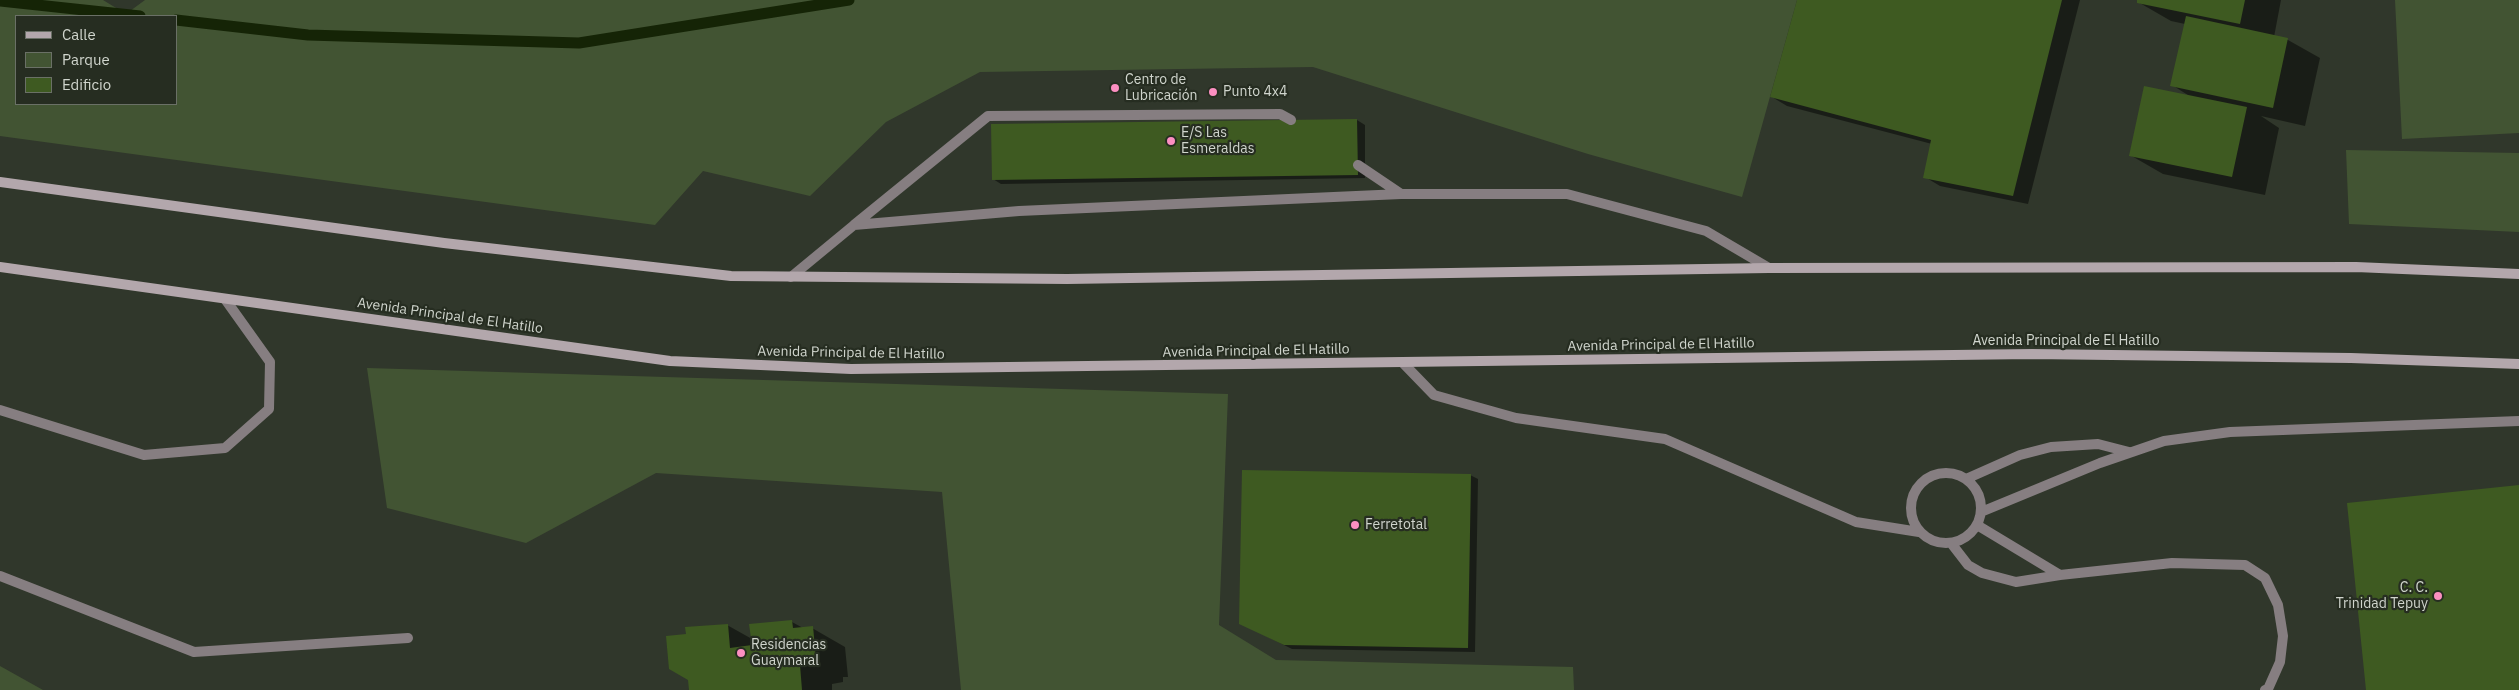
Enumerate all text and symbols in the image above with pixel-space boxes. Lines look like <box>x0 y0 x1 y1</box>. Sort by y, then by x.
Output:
legend <box>15 15 178 105</box>
text: Calle <box>62 25 96 44</box>
text: Parque <box>62 50 110 69</box>
place label: Centro de Lubricación <box>1125 72 1197 104</box>
text: Edificio <box>62 75 111 94</box>
marker: Centro de Lubricación <box>1109 82 1121 94</box>
place label: Punto 4x4 <box>1223 84 1287 100</box>
marker: Punto 4x4 <box>1207 86 1219 98</box>
place label: E/S Las Esmeraldas <box>1181 125 1255 158</box>
marker: E/S Las Esmeraldas <box>1165 135 1177 147</box>
street label: Avenida Principal de El Hatillo <box>356 295 544 337</box>
street label: Avenida Principal de El Hatillo <box>1972 333 2160 349</box>
street label: Avenida Principal de El Hatillo <box>1567 335 1755 355</box>
street label: Avenida Principal de El Hatillo <box>1162 341 1350 361</box>
street label: Avenida Principal de El Hatillo <box>757 343 945 363</box>
place label: Ferretotal <box>1365 517 1427 533</box>
marker: Ferretotal <box>1349 519 1361 531</box>
place label: C. C. Trinidad Tepuy <box>2336 580 2428 612</box>
marker: C. C. Trinidad Tepuy <box>2432 590 2444 602</box>
place label: Residencias Guaymaral <box>751 637 826 670</box>
marker: Residencias Guaymaral <box>735 647 747 659</box>

